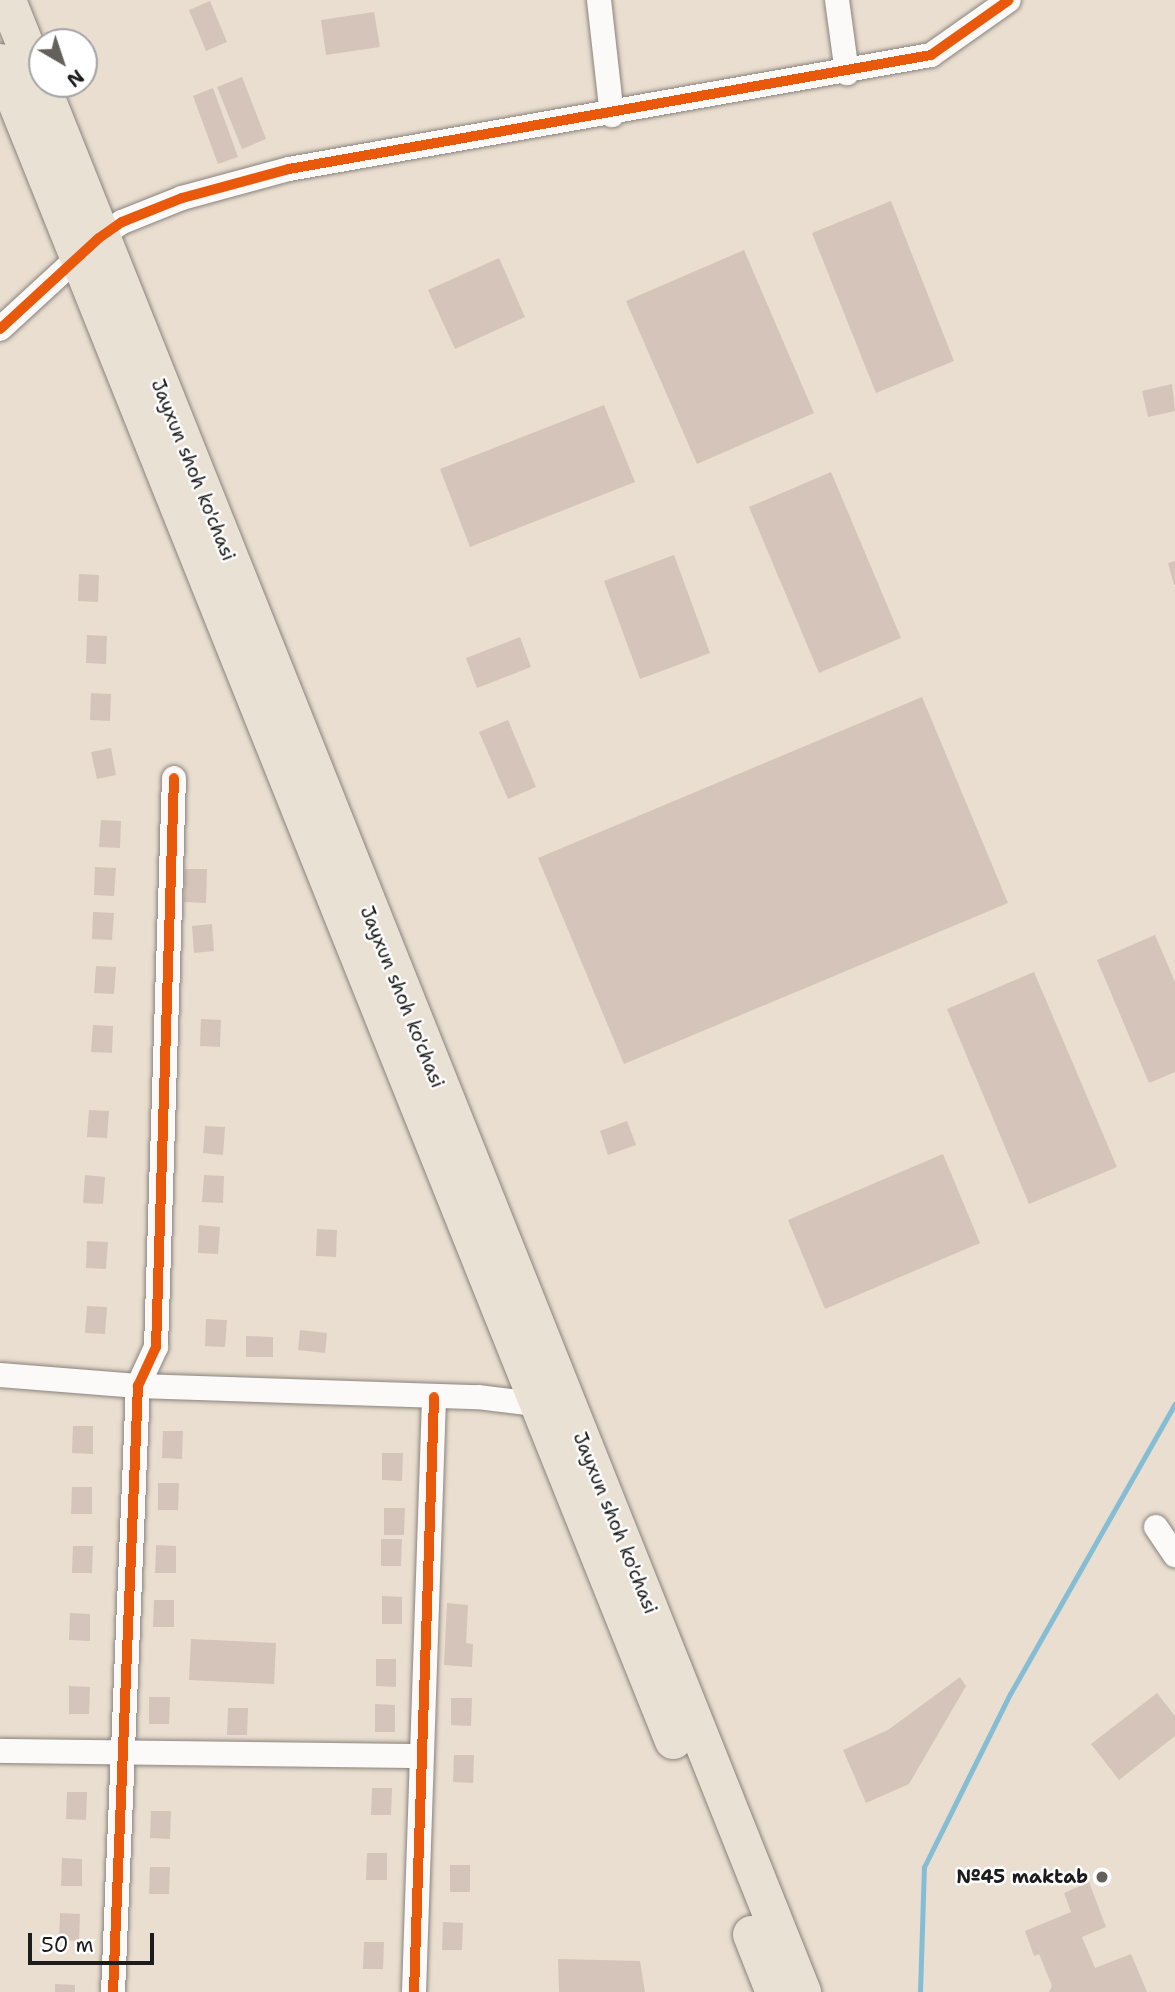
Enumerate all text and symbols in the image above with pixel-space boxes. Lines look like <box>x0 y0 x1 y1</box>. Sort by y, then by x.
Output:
north arrow <box>28 28 98 98</box>
text: N <box>62 64 89 93</box>
street label: Jayxun shoh ko'chasi <box>146 376 240 564</box>
street label: Jayxun shoh ko'chasi <box>355 903 449 1091</box>
street label: Jayxun shoh ko'chasi <box>568 1429 662 1617</box>
place label: №45 maktab <box>956 1866 1088 1888</box>
marker: №45 maktab <box>1094 1869 1110 1885</box>
scale bar <box>32 1918 158 1962</box>
text: 50 m <box>41 1931 94 1959</box>

